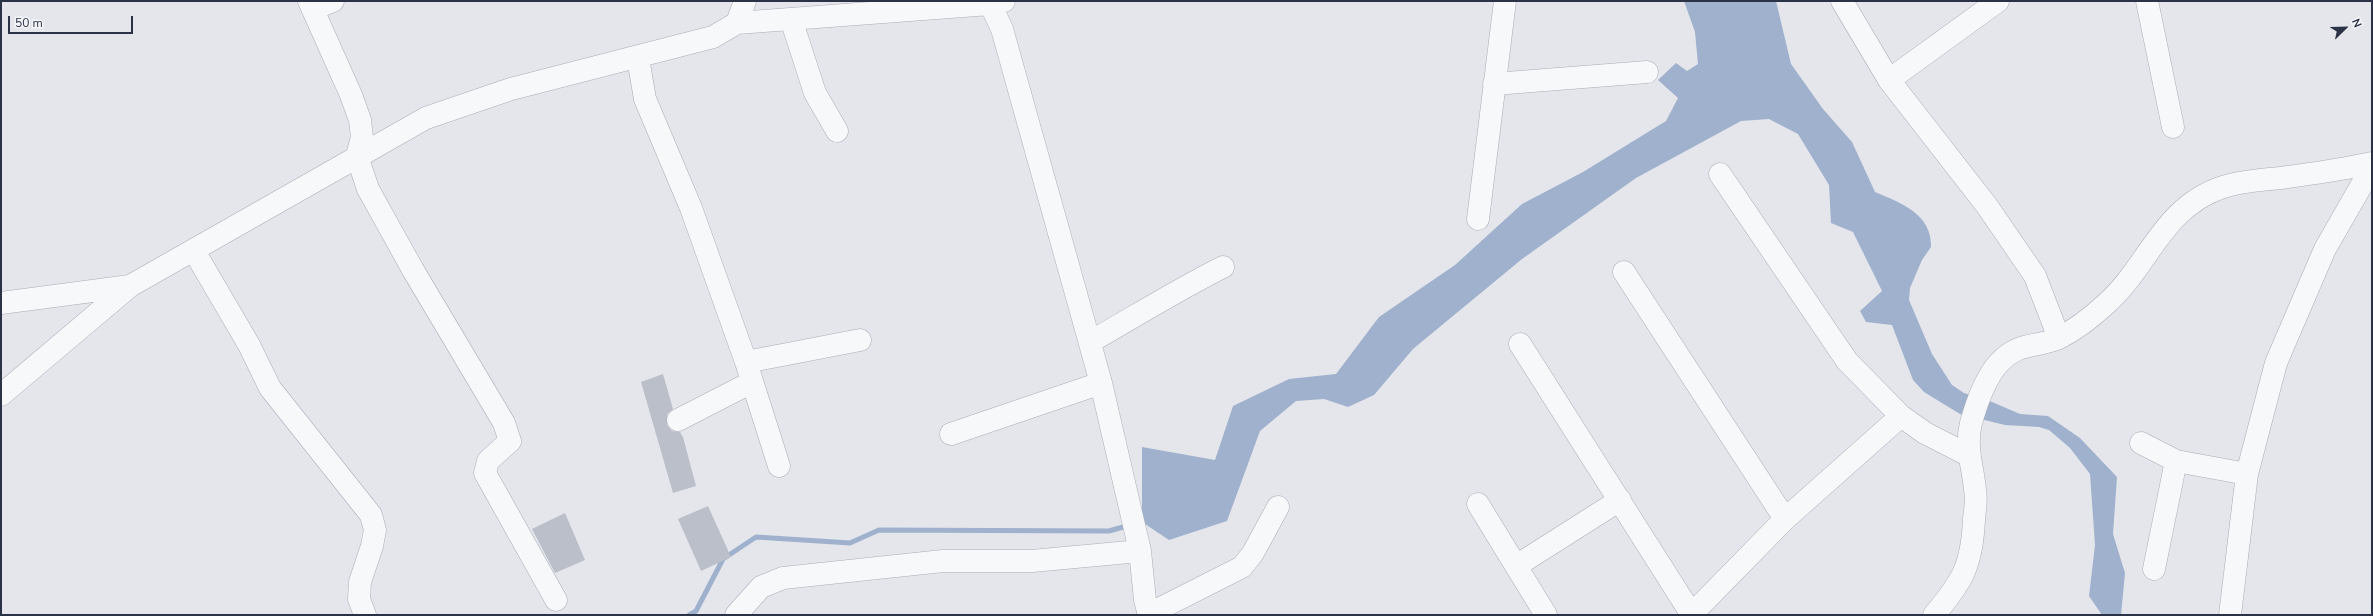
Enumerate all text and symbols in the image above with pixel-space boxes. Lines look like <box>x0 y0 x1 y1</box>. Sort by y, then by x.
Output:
scale bar <box>10 8 135 34</box>
north arrow <box>2325 8 2365 48</box>
text: 50 m <box>15 15 43 31</box>
text: N <box>2348 16 2365 30</box>

